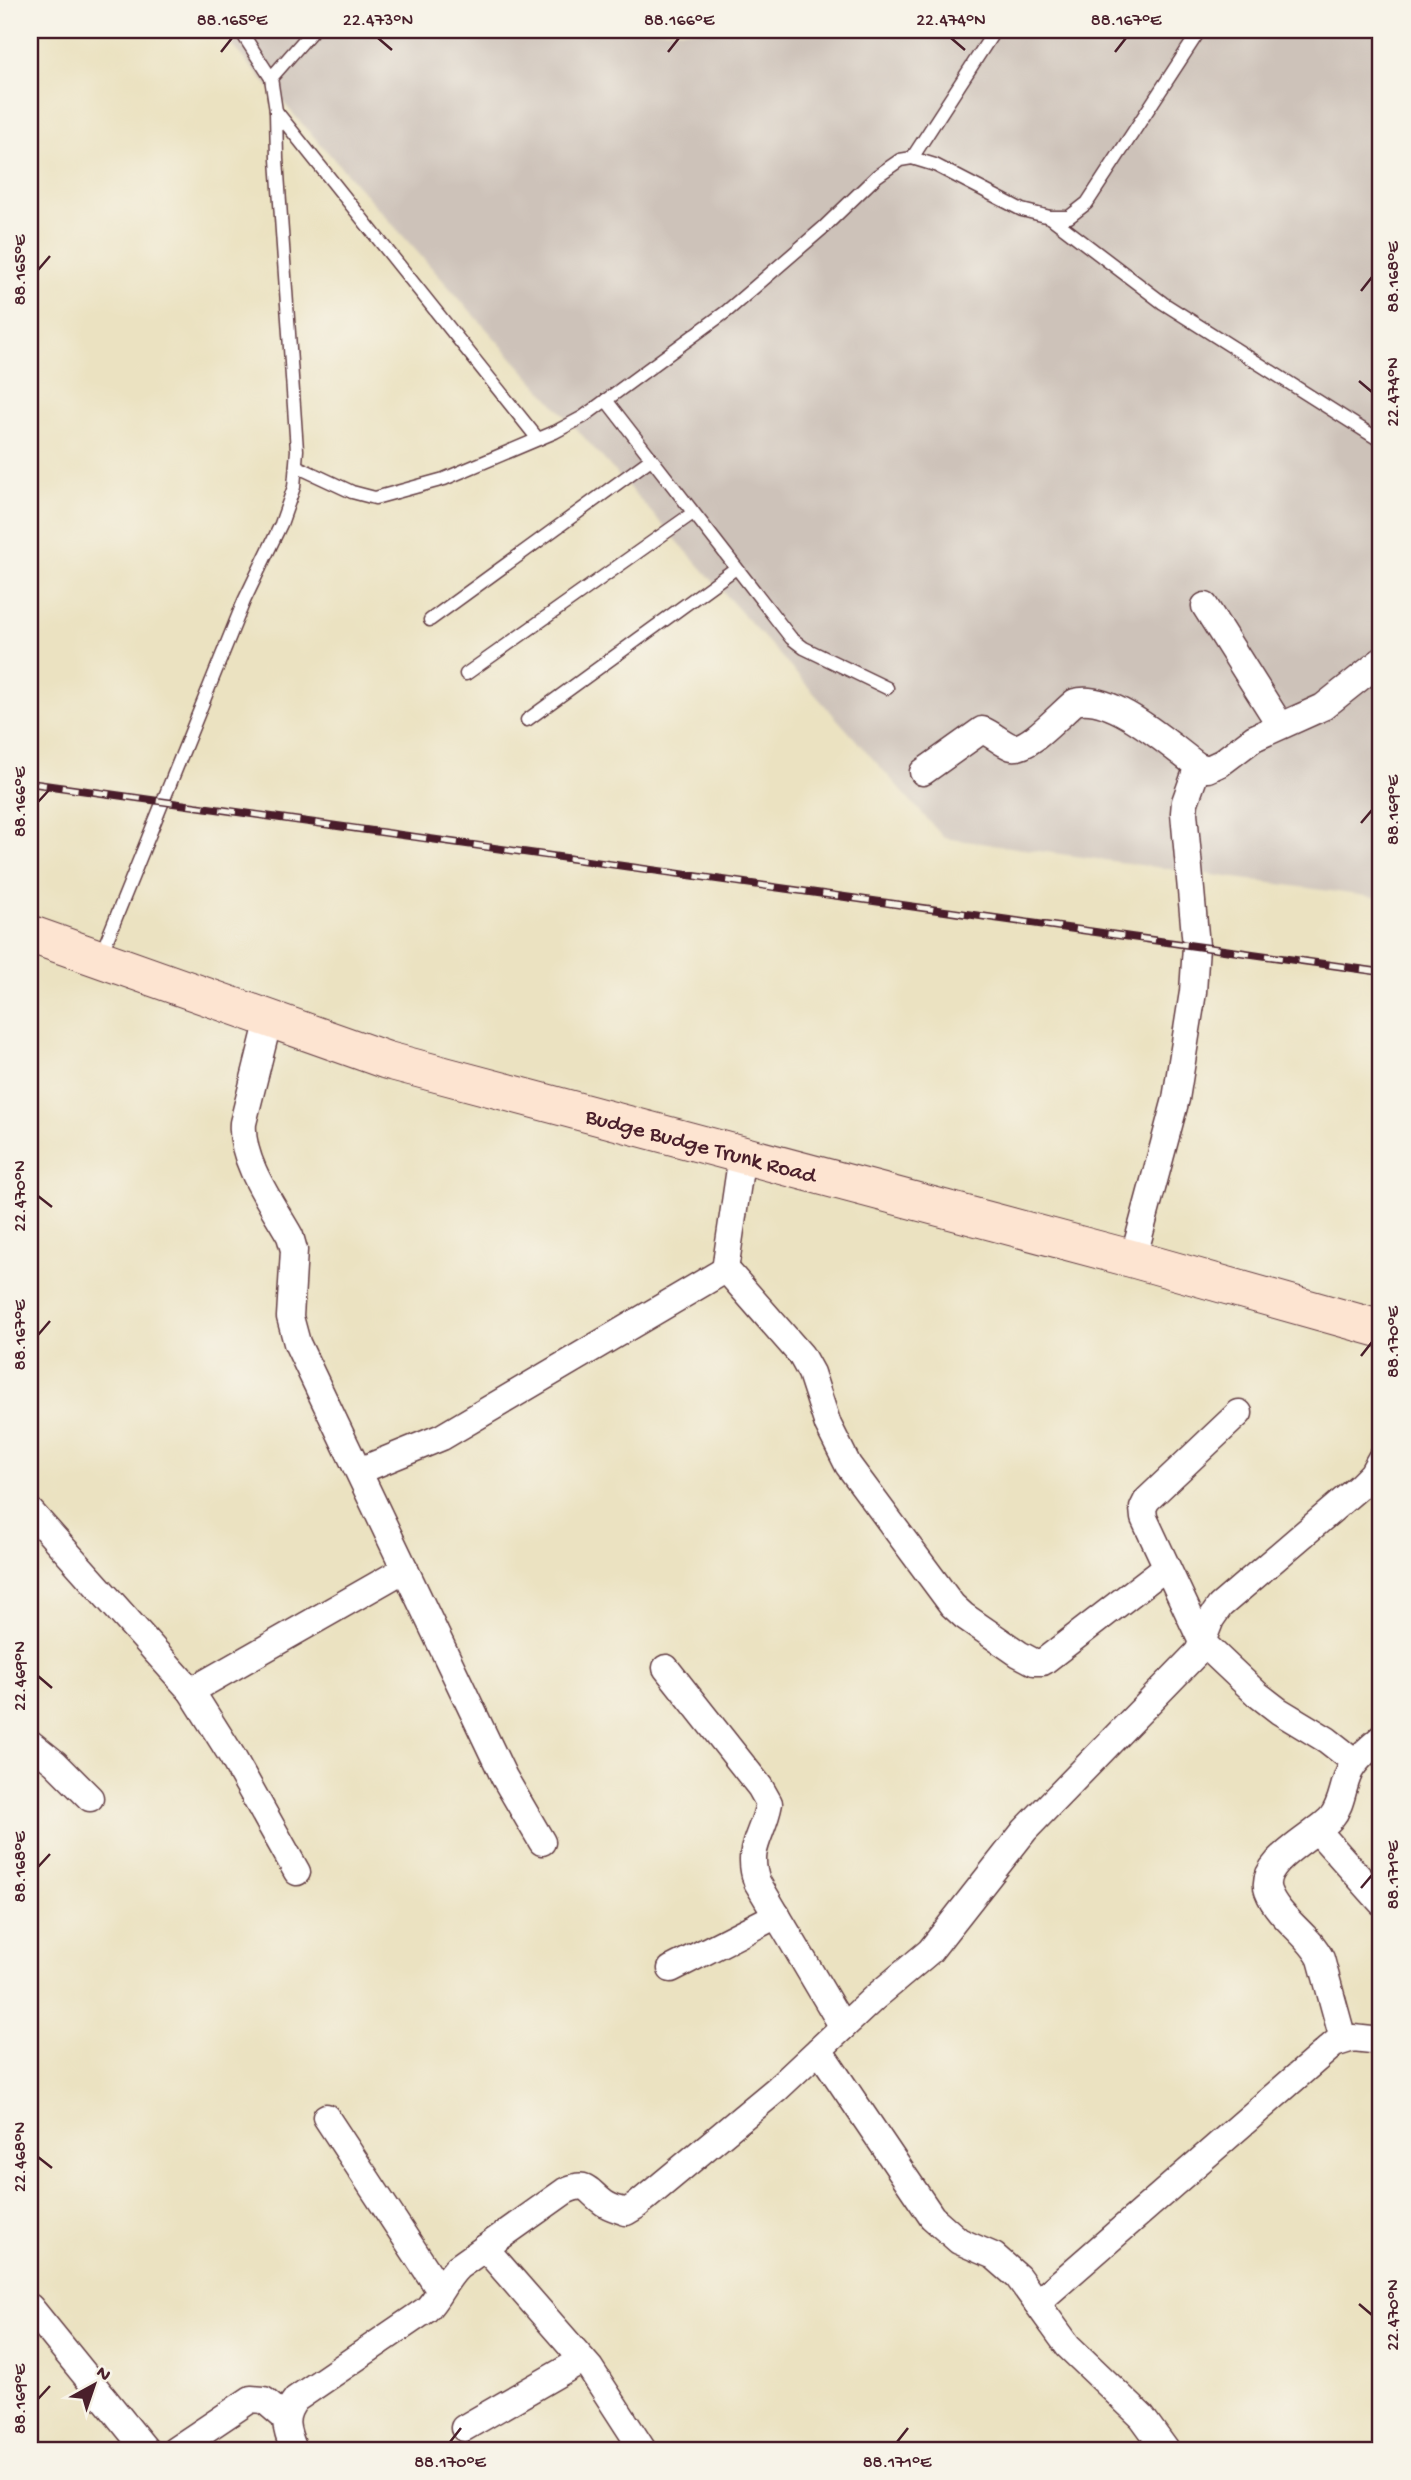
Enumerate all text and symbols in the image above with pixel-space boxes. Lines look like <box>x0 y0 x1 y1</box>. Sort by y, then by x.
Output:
text: 88.165°E <box>197 11 268 32</box>
text: 22.473°N <box>343 11 413 32</box>
text: 88.166°E <box>644 11 715 32</box>
text: 22.474°N <box>916 11 986 32</box>
text: 88.167°E <box>1091 11 1162 32</box>
text: 88.165°E <box>11 234 32 305</box>
text: 88.168°E <box>1384 241 1405 312</box>
text: 22.474°N <box>1384 357 1405 427</box>
text: 88.166°E <box>11 766 32 837</box>
text: 88.169°E <box>1384 774 1405 845</box>
street label: Budge Budge Trunk Road <box>581 1103 820 1191</box>
text: 22.470°N <box>11 1160 32 1232</box>
text: 88.167°E <box>11 1299 32 1370</box>
text: 88.170°E <box>1384 1305 1405 1378</box>
text: 22.469°N <box>11 1641 32 1711</box>
text: 88.168°E <box>11 1831 32 1902</box>
text: 88.171°E <box>1384 1840 1405 1909</box>
text: 22.468°N <box>11 2122 32 2192</box>
text: 22.470°N <box>1384 2279 1405 2351</box>
north arrow <box>60 2350 130 2420</box>
text: N <box>91 2362 115 2387</box>
text: 88.169°E <box>11 2363 32 2434</box>
text: 88.170°E <box>414 2453 487 2474</box>
text: 88.171°E <box>863 2453 932 2474</box>

